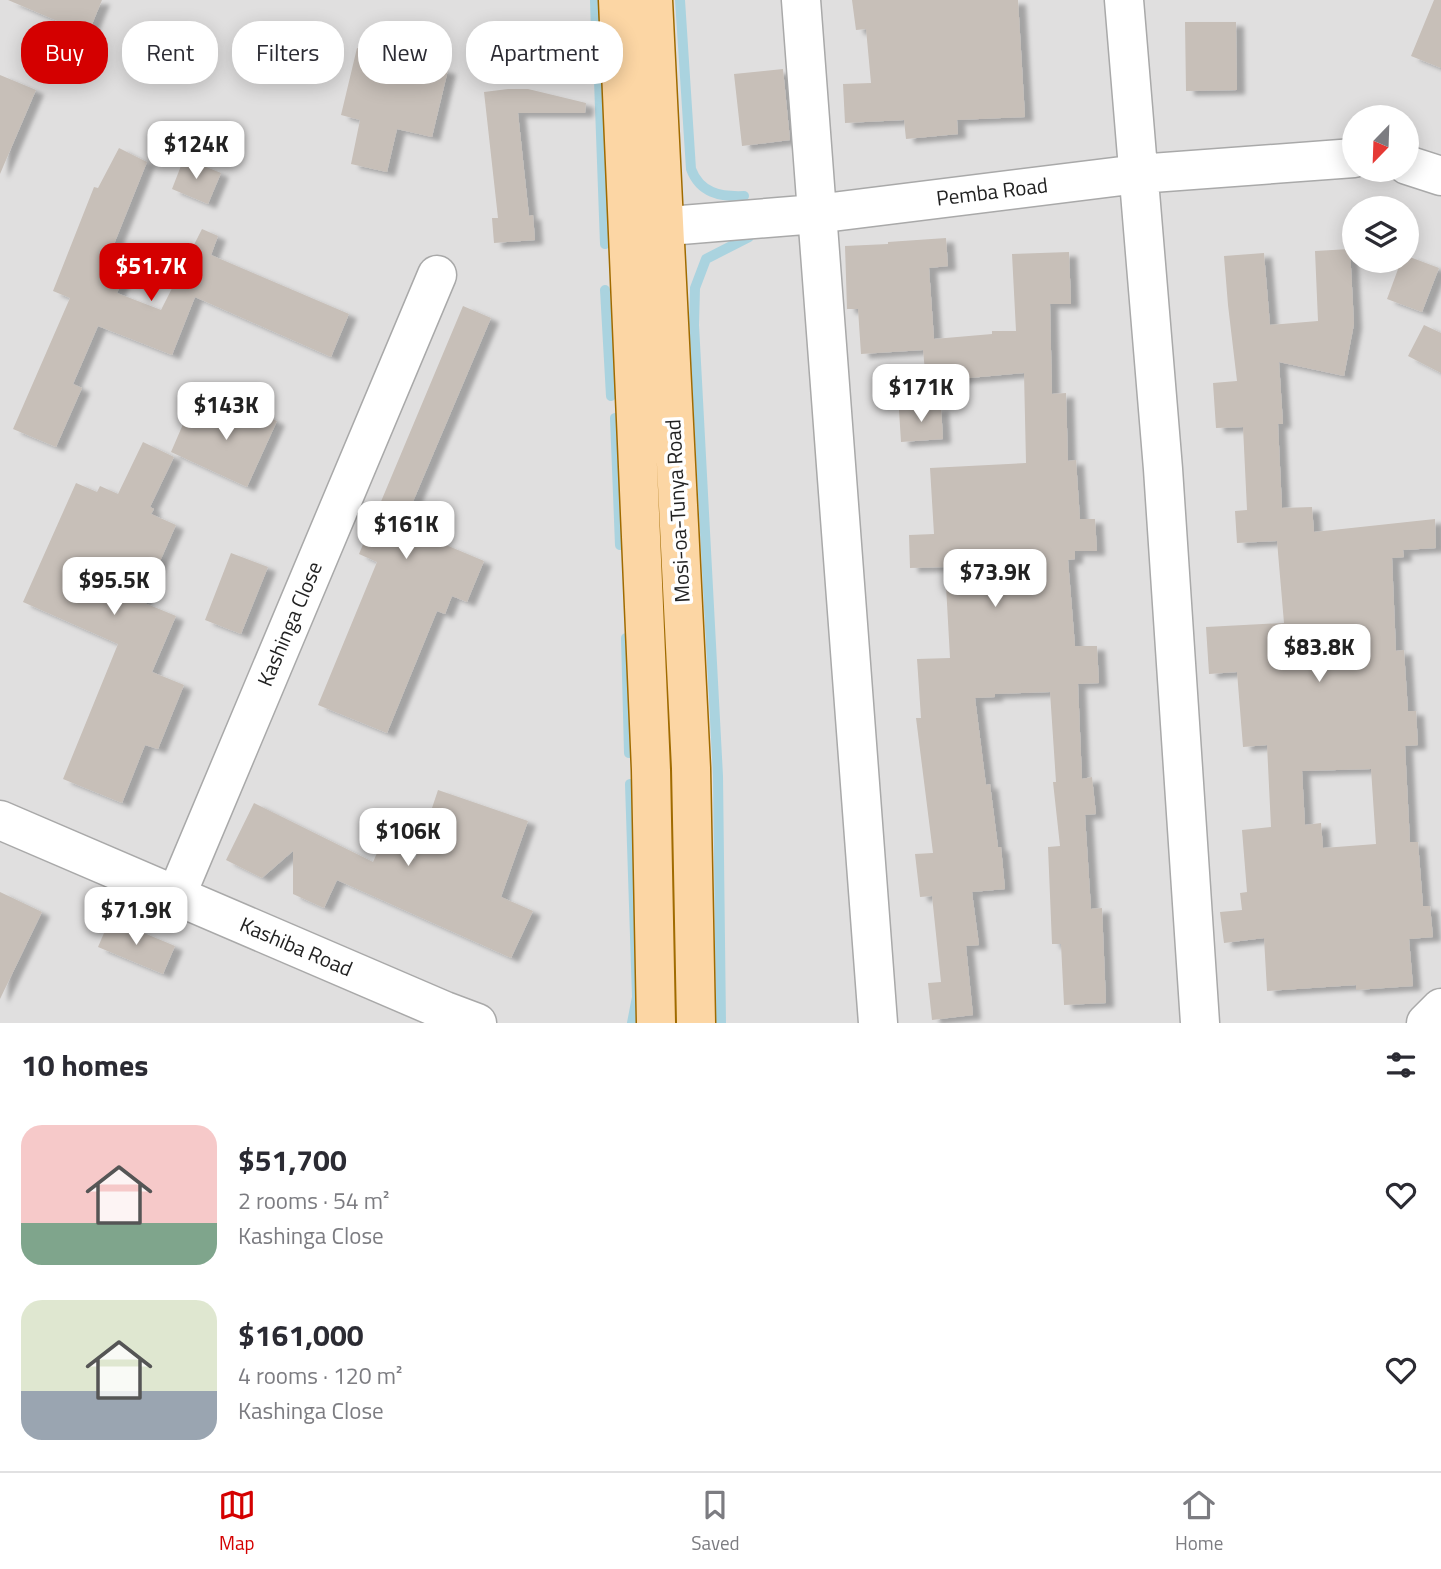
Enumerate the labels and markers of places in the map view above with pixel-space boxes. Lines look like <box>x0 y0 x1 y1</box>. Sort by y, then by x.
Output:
pin: $124K <box>147 122 245 181</box>
pin: $51.7K <box>94 244 208 303</box>
pin: $171K <box>872 364 970 424</box>
pin: $143K <box>177 382 275 442</box>
pin: $161K <box>357 502 455 561</box>
pin: $73.9K <box>938 550 1052 609</box>
pin: $95.5K <box>57 558 171 617</box>
pin: $83.8K <box>1262 624 1376 684</box>
pin: $106K <box>359 808 457 868</box>
pin: $71.9K <box>79 888 193 947</box>

